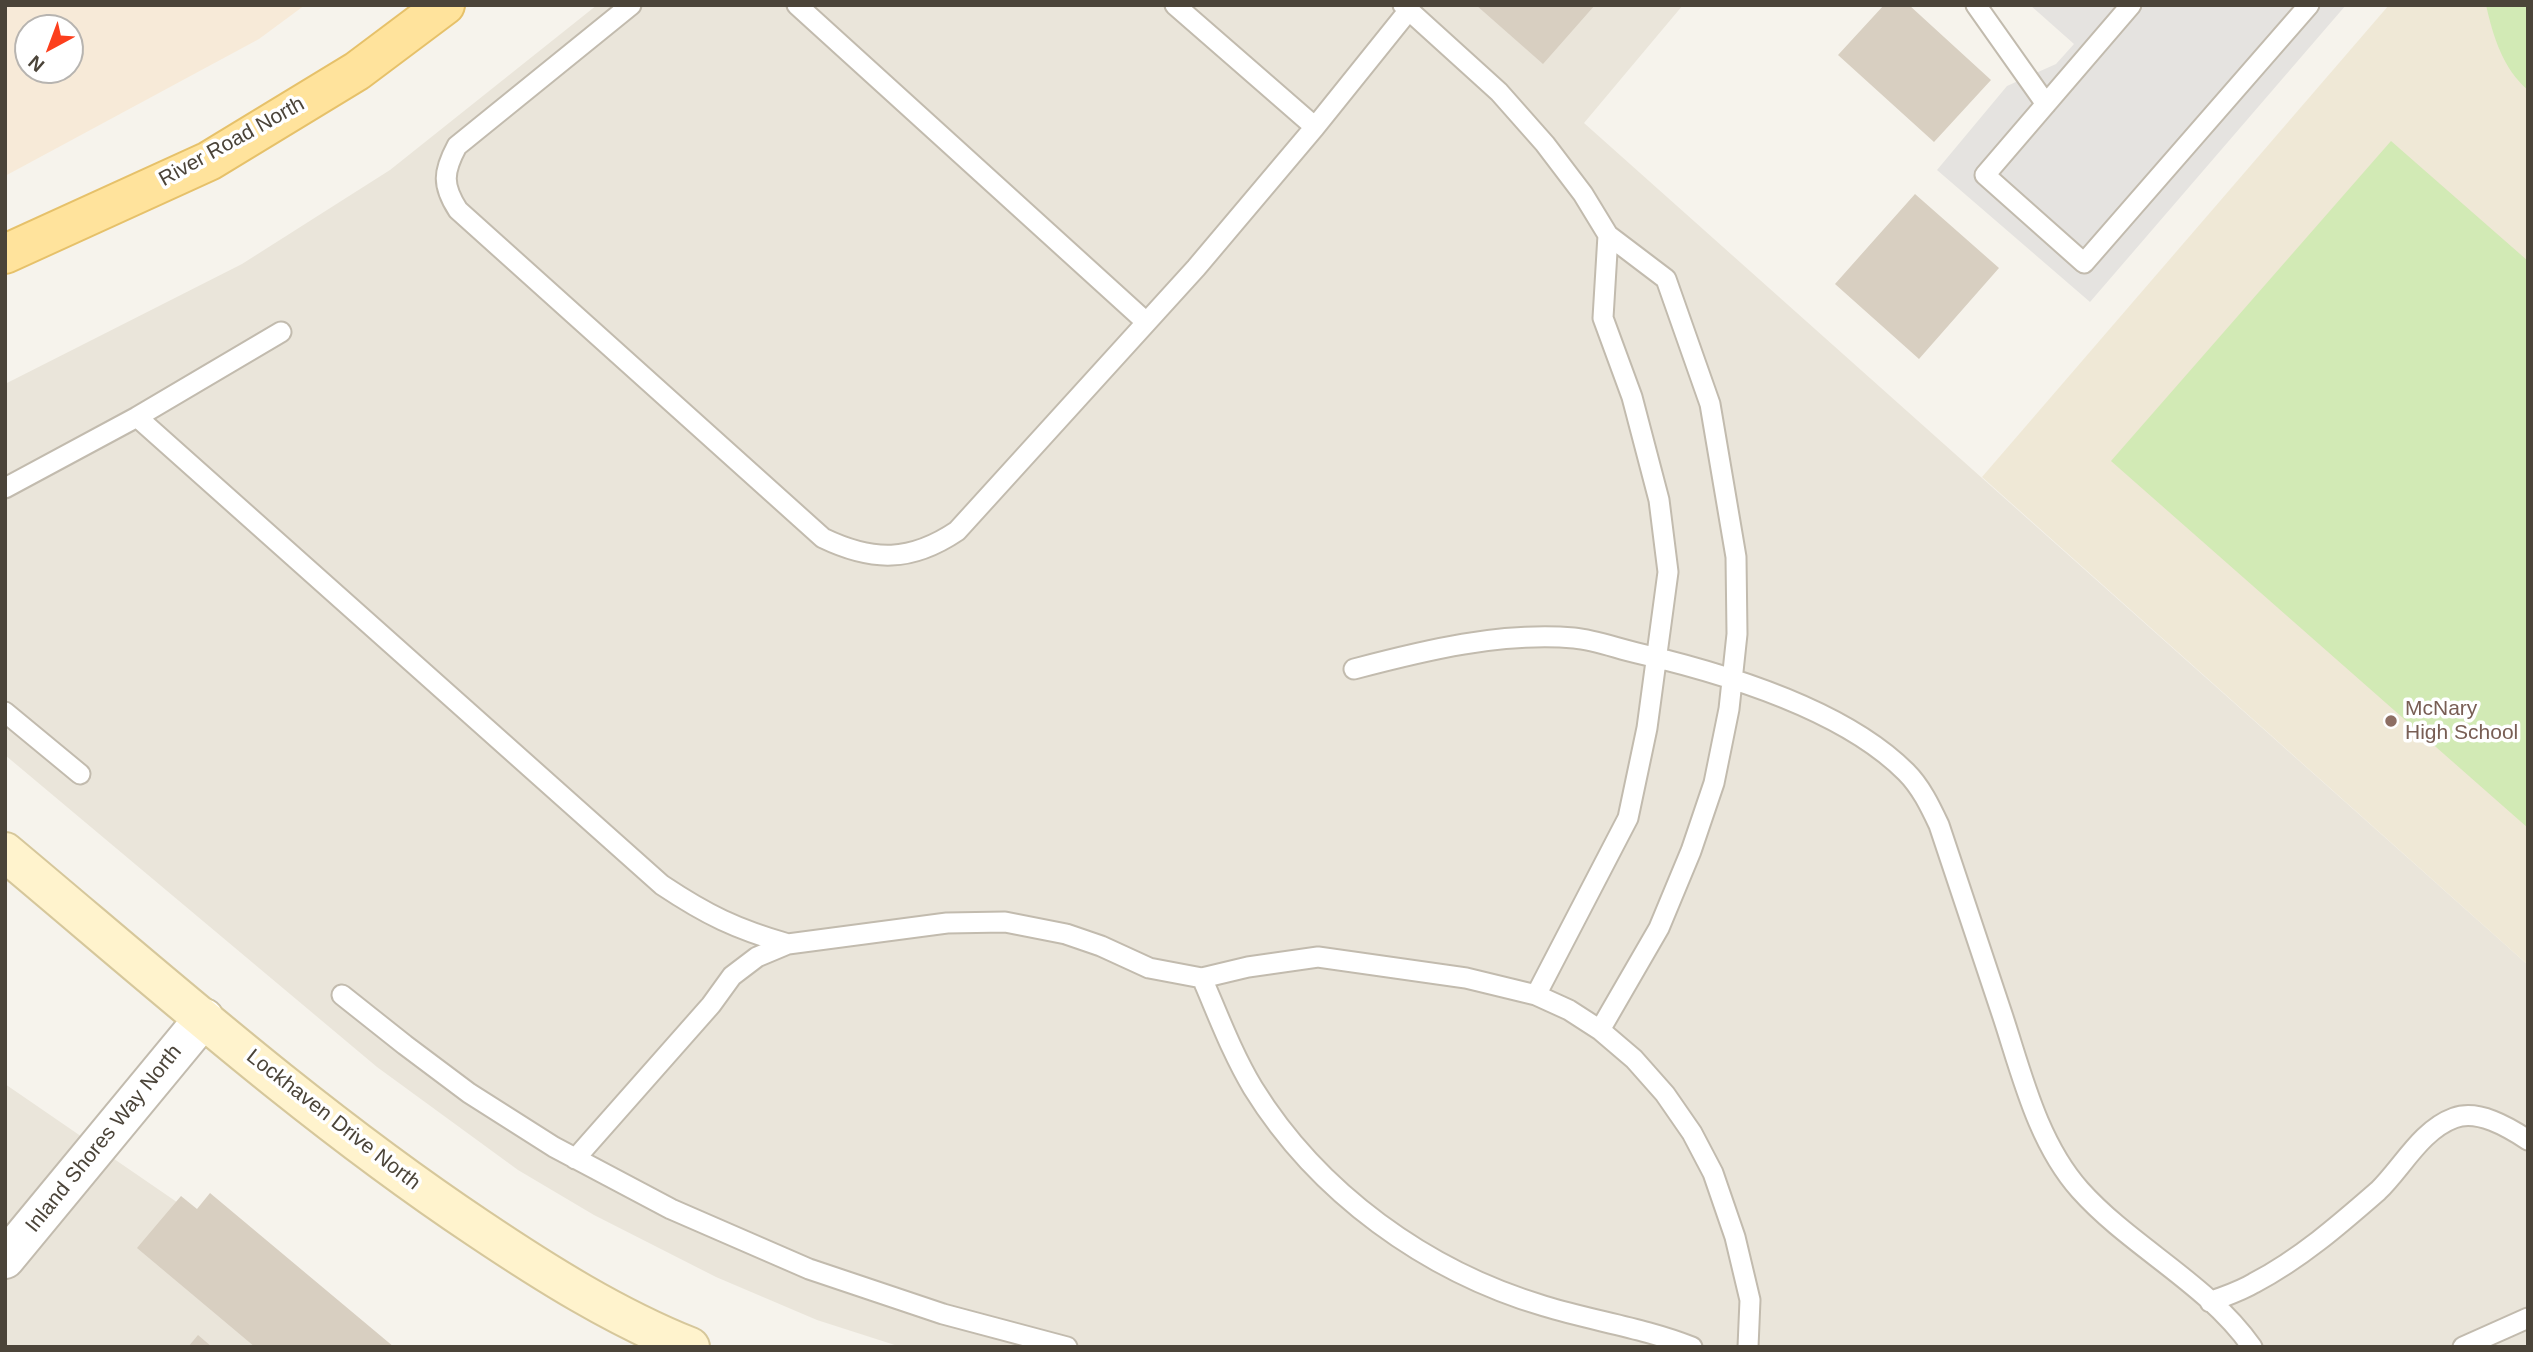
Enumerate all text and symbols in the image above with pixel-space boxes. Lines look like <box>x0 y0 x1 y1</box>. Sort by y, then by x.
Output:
north arrow <box>14 14 84 84</box>
text: N <box>24 51 48 76</box>
street label: River Road North <box>155 92 309 192</box>
place label: McNary High School <box>2405 696 2518 746</box>
marker: McNary High School <box>2383 713 2399 729</box>
street label: Inland Shores Way North <box>21 1040 187 1238</box>
street label: Lockhaven Drive North <box>241 1044 425 1196</box>

